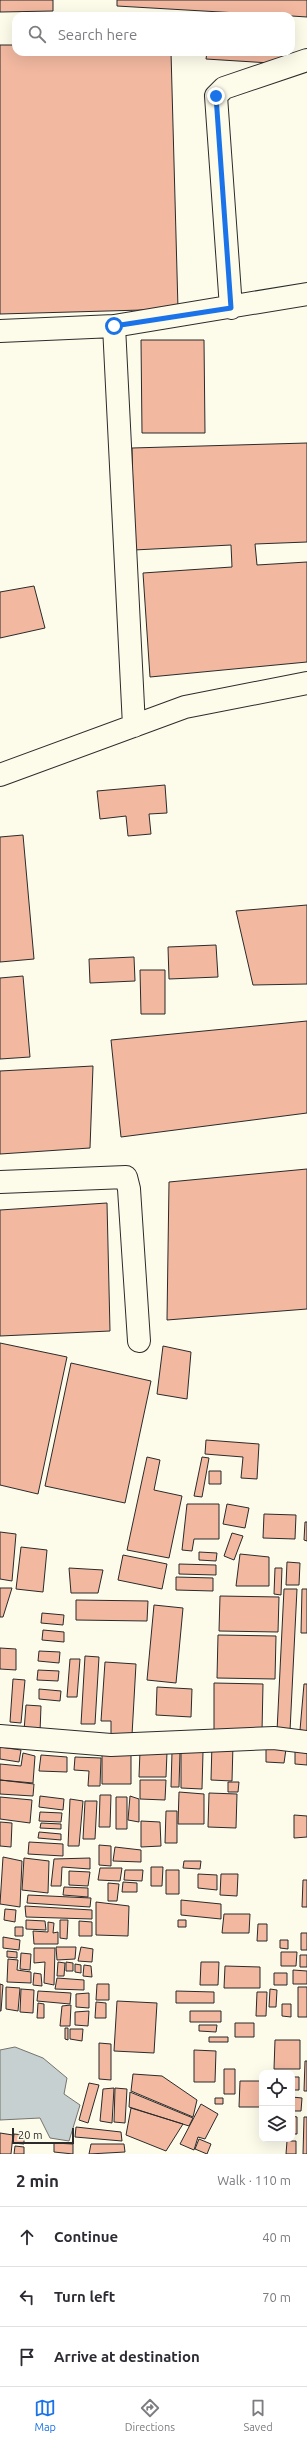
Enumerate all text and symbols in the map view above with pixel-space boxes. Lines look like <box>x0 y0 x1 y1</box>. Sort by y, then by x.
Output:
search box <box>12 12 295 56</box>
icon: search <box>26 23 48 45</box>
text: Search here <box>58 26 137 43</box>
route end <box>207 87 225 105</box>
route start <box>105 317 123 335</box>
map controls <box>259 2070 295 2142</box>
button: locate <box>259 2070 295 2106</box>
button: layers <box>259 2106 295 2142</box>
scale bar <box>12 2126 74 2145</box>
text: 20 m <box>18 2129 42 2141</box>
text: 2 min <box>16 2171 59 2190</box>
text: Walk · 110 m <box>217 2173 291 2187</box>
icon: ahead <box>16 2226 38 2248</box>
text: Continue <box>54 2228 118 2245</box>
text: 40 m <box>262 2230 291 2244</box>
icon: left <box>16 2286 38 2308</box>
text: Turn left <box>54 2288 115 2305</box>
text: 70 m <box>262 2290 291 2304</box>
icon: arrive <box>16 2346 38 2368</box>
text: Arrive at destination <box>54 2348 200 2365</box>
tab: Map <box>34 2397 56 2433</box>
tab: Directions <box>125 2397 175 2433</box>
tab: Saved <box>243 2397 273 2433</box>

